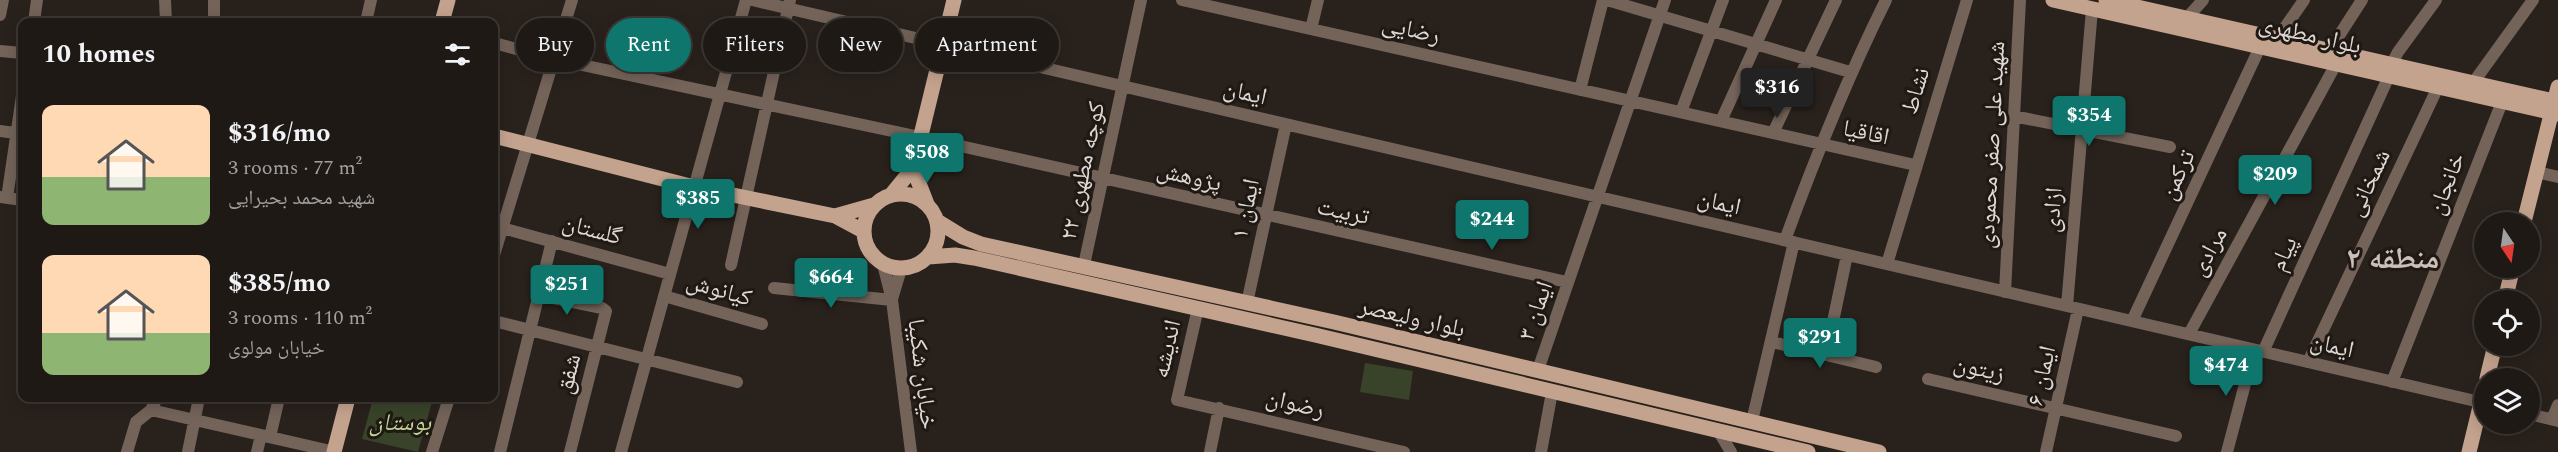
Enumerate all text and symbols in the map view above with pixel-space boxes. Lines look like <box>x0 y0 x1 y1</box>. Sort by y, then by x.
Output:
street label: رضایی <box>1378 6 1444 54</box>
street label: بلوار مطهری <box>2255 6 2365 64</box>
chip: Buy <box>516 18 594 72</box>
chip: Rent <box>606 18 691 72</box>
chip: Filters <box>703 18 806 72</box>
chip: New <box>818 18 903 72</box>
chip: Apartment <box>915 18 1059 72</box>
text: 10 homes <box>42 34 156 74</box>
icon: filters <box>441 38 474 71</box>
street label: شهید علی صفر محمودی <box>1969 40 2015 250</box>
street label: نشاط <box>1892 63 1940 119</box>
pin: $316 <box>1741 68 1813 119</box>
street label: ایمان <box>1220 71 1270 115</box>
text: $316 <box>1755 72 1799 102</box>
pin: $354 <box>2053 96 2125 147</box>
street label: کوچه مطهری ۲۲ <box>1051 98 1115 244</box>
text: $354 <box>2067 100 2111 130</box>
street label: اقاقیا <box>1839 111 1893 155</box>
text: $316/mo <box>228 113 331 153</box>
icon: home <box>90 129 162 201</box>
pin: $508 <box>891 133 963 184</box>
text: $508 <box>905 137 949 167</box>
street label: شمخانی <box>2338 143 2400 223</box>
street label: ترکمن <box>2151 144 2205 206</box>
street label: خانجان <box>2419 148 2475 220</box>
street label: پژوهش <box>1153 152 1225 202</box>
text: 3 rooms · 77 m² <box>228 153 362 183</box>
pin: $209 <box>2239 155 2311 206</box>
text: $209 <box>2253 159 2297 189</box>
street label: ایمان ۱ <box>1222 176 1270 242</box>
pin: $385 <box>662 179 734 230</box>
street label: ایمان <box>1694 181 1744 225</box>
text: شهید محمد بحیرایی <box>228 183 375 213</box>
text: $385 <box>676 183 720 213</box>
street label: ازادی <box>2033 186 2073 234</box>
street label: تربیت <box>1313 189 1373 235</box>
pin: $244 <box>1456 200 1528 251</box>
text: $244 <box>1470 204 1514 234</box>
street label: گلستان <box>558 205 626 255</box>
north arrow <box>2474 212 2540 278</box>
map controls <box>2474 212 2540 434</box>
street label: مرادی <box>2181 221 2237 283</box>
street label: پیام <box>2261 231 2307 277</box>
district label: منطقه ۲ <box>2347 236 2439 282</box>
pin: $664 <box>795 258 867 309</box>
text: $664 <box>809 262 853 292</box>
text: $385/mo <box>228 263 331 303</box>
street label: کیانوش <box>682 263 756 317</box>
pin: $251 <box>531 265 603 316</box>
text: $251 <box>545 269 589 299</box>
street label: ایمان ۳ <box>1509 276 1563 346</box>
icon: home <box>90 279 162 351</box>
street label: بلوار ولیعصر <box>1354 288 1469 348</box>
button: locate <box>2474 290 2540 356</box>
text: 3 rooms · 110 m² <box>228 303 372 333</box>
street label: اندیشه <box>1143 316 1191 382</box>
street label: خیابان شکیبا <box>897 317 947 431</box>
pin: $291 <box>1784 318 1856 369</box>
text: $291 <box>1798 322 1842 352</box>
street label: ایمان <box>2307 324 2357 368</box>
text: خیابان مولوی <box>228 333 325 363</box>
street label: ایمان ۶ <box>2018 342 2066 410</box>
street label: زیتون <box>1950 346 2008 392</box>
pin: $474 <box>2190 346 2262 397</box>
street label: شفق <box>547 350 591 398</box>
text: $474 <box>2204 350 2248 380</box>
button: layers <box>2474 368 2540 434</box>
street label: رضوان <box>1262 380 1328 428</box>
park label: بوستان <box>369 405 432 441</box>

